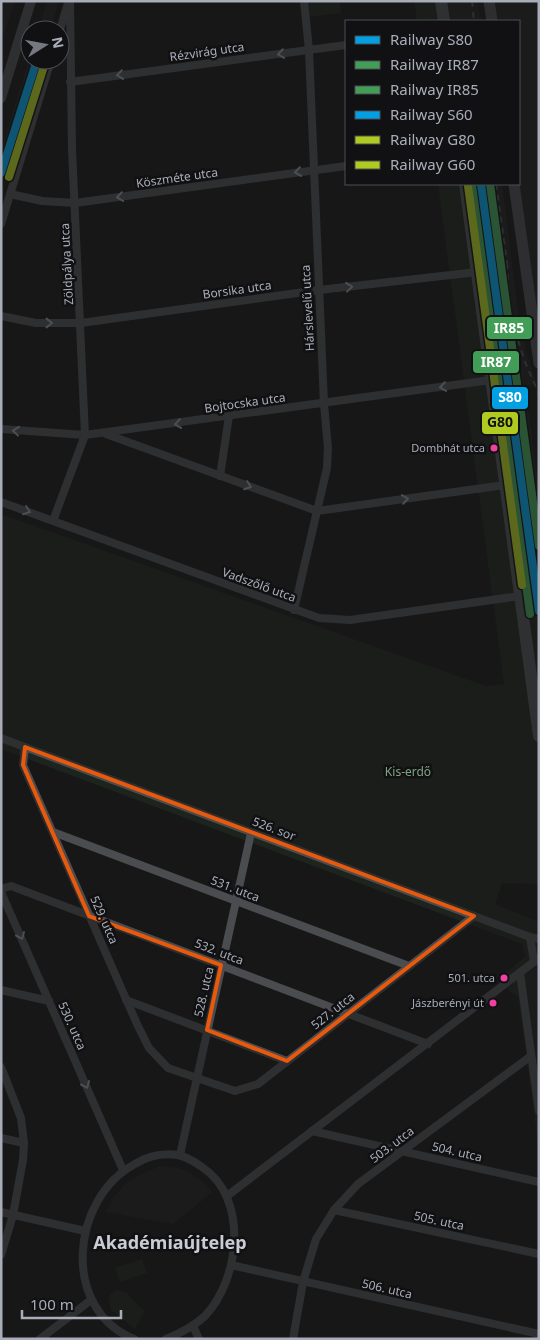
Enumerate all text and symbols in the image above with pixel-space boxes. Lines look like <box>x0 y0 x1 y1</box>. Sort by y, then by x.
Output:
north arrow <box>20 20 70 70</box>
legend <box>345 20 520 185</box>
text: Railway S80 <box>390 29 473 49</box>
text: N <box>48 35 69 50</box>
street label: Rézvirág utca <box>169 38 245 65</box>
one-way arrow <box>276 48 285 58</box>
text: Railway IR87 <box>390 54 479 74</box>
one-way arrow <box>115 70 124 80</box>
text: Railway IR85 <box>390 79 479 99</box>
text: Railway S60 <box>390 104 473 124</box>
text: Railway G80 <box>390 129 475 149</box>
text: Railway G60 <box>390 154 475 174</box>
street label: Köszméte utca <box>135 163 219 192</box>
one-way arrow <box>294 166 302 177</box>
one-way arrow <box>115 191 123 202</box>
street label: Zöldpálya utca <box>56 223 77 305</box>
street label: Hárslevelű utca <box>297 264 318 352</box>
street label: Borsika utca <box>201 276 272 303</box>
one-way arrow <box>346 282 354 293</box>
line badge: IR85 <box>486 316 533 340</box>
one-way arrow <box>46 318 54 328</box>
text: IR85 <box>494 318 524 337</box>
line badge: IR87 <box>472 350 520 374</box>
text: IR87 <box>481 352 511 371</box>
one-way arrow <box>439 382 447 392</box>
line badge: S80 <box>491 386 529 410</box>
text: S80 <box>498 387 522 406</box>
street label: Bojtocska utca <box>203 388 287 417</box>
line badge: G80 <box>481 411 519 435</box>
text: G80 <box>487 412 513 431</box>
one-way arrow <box>174 418 182 428</box>
one-way arrow <box>12 425 20 436</box>
place label: Dombhát utca <box>411 440 485 455</box>
marker: Dombhát utca <box>489 443 499 453</box>
one-way arrow <box>243 480 252 490</box>
one-way arrow <box>401 495 410 505</box>
one-way arrow <box>22 505 31 515</box>
street label: Vadszőlő utca <box>220 563 298 606</box>
park label: Kis-erdő <box>385 763 431 780</box>
street label: 526. sor <box>250 813 298 845</box>
street label: 531. utca <box>208 871 262 906</box>
street label: 529. utca <box>86 893 123 947</box>
one-way arrow <box>14 931 25 940</box>
street label: 532. utca <box>192 934 246 969</box>
street label: 528. utca <box>189 965 218 1019</box>
place label: 501. utca <box>448 970 495 985</box>
marker: 501. utca <box>499 973 509 983</box>
street label: 527. utca <box>307 988 358 1033</box>
place label: Jászberényi út <box>411 995 484 1010</box>
marker: Jászberényi út <box>488 998 498 1008</box>
street label: 530. utca <box>54 999 91 1053</box>
one-way arrow <box>80 1080 91 1089</box>
street label: 503. utca <box>366 1122 417 1167</box>
street label: 504. utca <box>430 1137 484 1166</box>
street label: 505. utca <box>412 1207 466 1234</box>
district label: Akadémiaújtelep <box>93 1230 247 1254</box>
street label: 506. utca <box>360 1274 414 1303</box>
scale bar <box>22 1288 121 1320</box>
text: 100 m <box>30 1294 74 1314</box>

